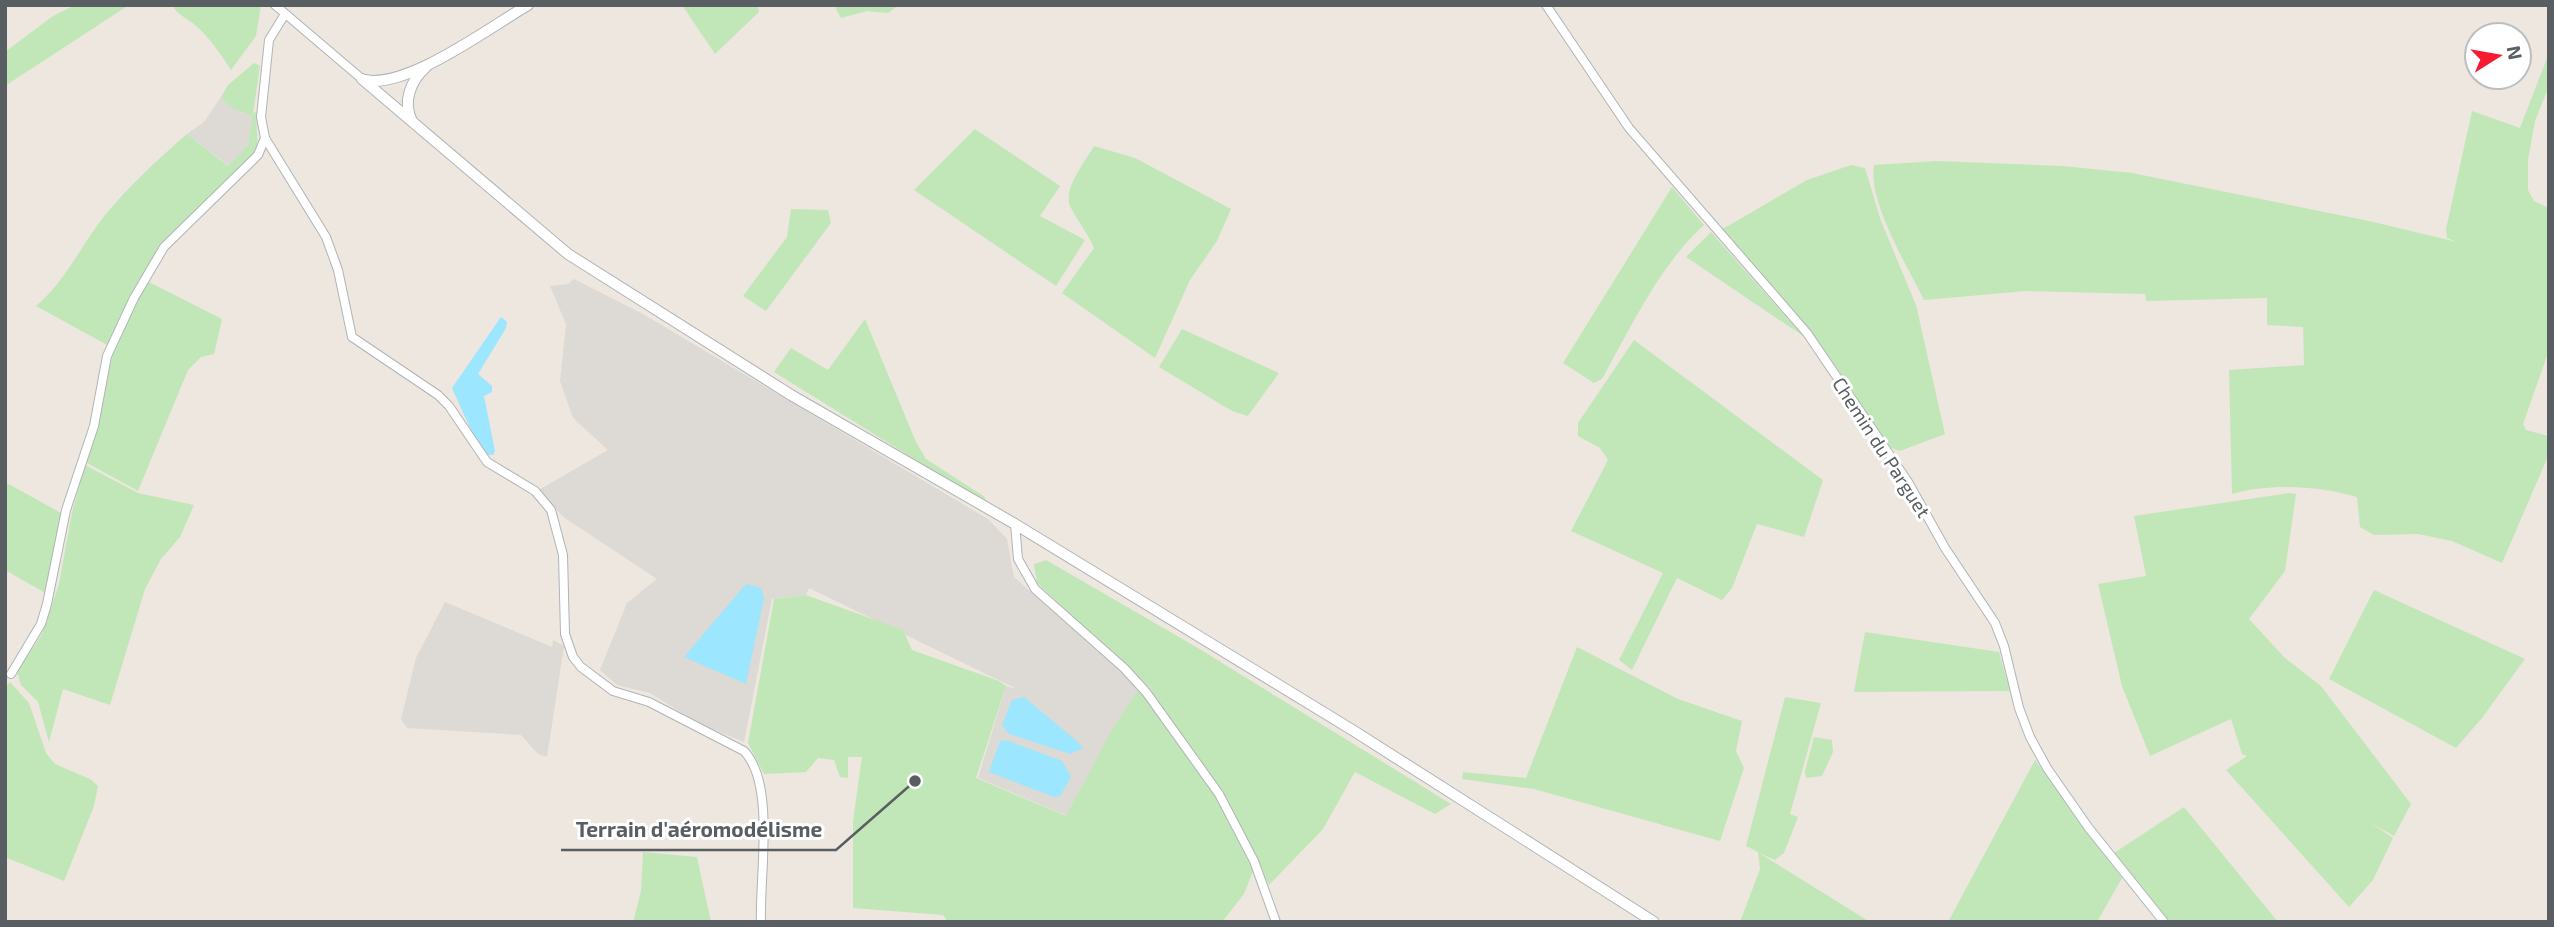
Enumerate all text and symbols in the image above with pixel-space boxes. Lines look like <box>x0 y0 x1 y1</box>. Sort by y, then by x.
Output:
north arrow <box>2463 21 2533 91</box>
text: N <box>2503 44 2528 62</box>
street label: Chemin du Parguet <box>1828 373 1936 521</box>
callout: Terrain d'aéromodélisme <box>561 808 836 850</box>
text: Terrain d'aéromodélisme <box>576 816 822 841</box>

